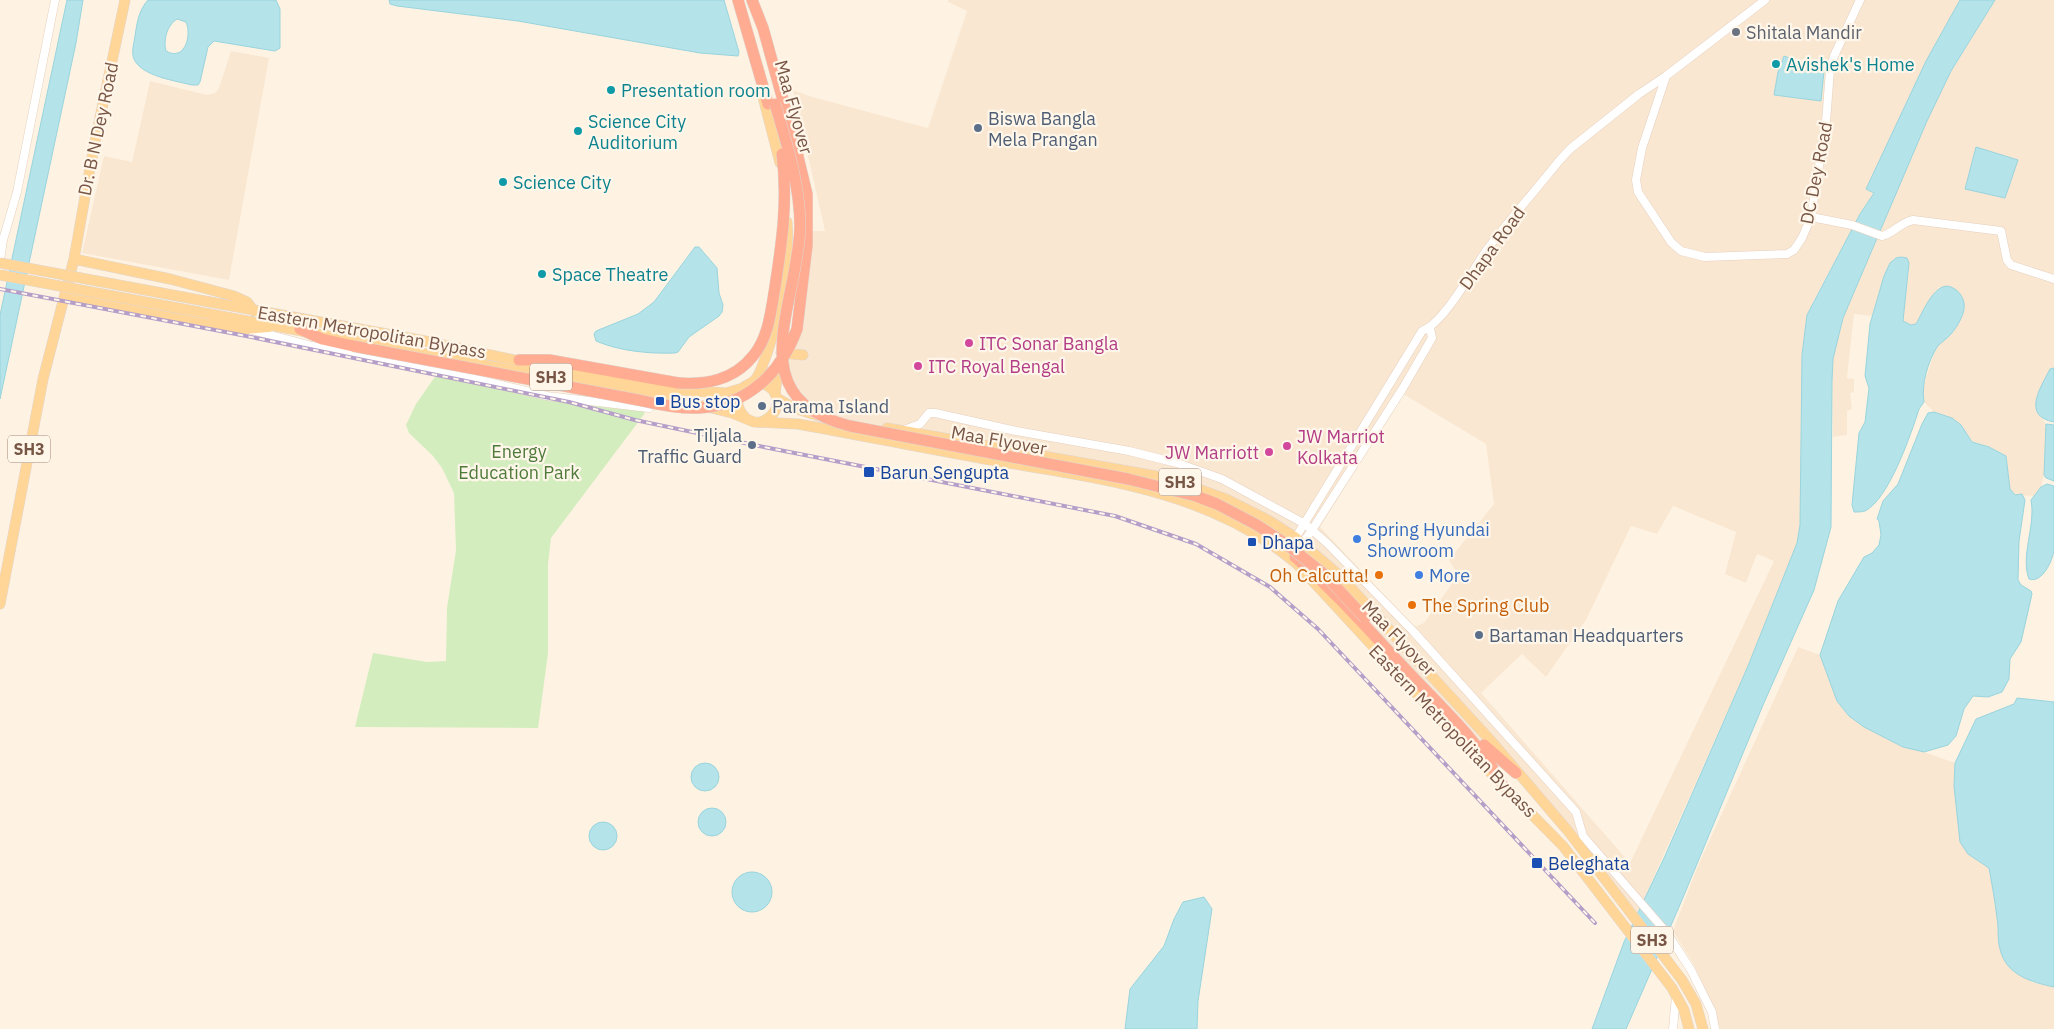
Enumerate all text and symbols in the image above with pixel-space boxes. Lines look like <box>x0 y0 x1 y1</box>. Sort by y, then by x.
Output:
place label: Shitala Mandir <box>1746 21 1862 44</box>
marker: Shitala Mandir <box>1730 26 1742 38</box>
place label: Avishek's Home <box>1786 53 1915 76</box>
street label: Maa Flyover <box>770 57 819 157</box>
marker: Avishek's Home <box>1770 58 1782 70</box>
street label: Dr. B N Dey Road <box>73 60 123 198</box>
place label: Presentation room <box>621 79 771 102</box>
marker: Presentation room <box>605 84 617 96</box>
place label: Biswa Bangla Mela Prangan <box>988 107 1098 151</box>
place label: Science City Auditorium <box>588 110 686 154</box>
street label: DC Dey Road <box>1795 120 1837 226</box>
marker: Biswa Bangla Mela Prangan <box>972 122 984 134</box>
marker: Science City Auditorium <box>572 125 584 137</box>
place label: Science City <box>513 171 611 194</box>
marker: Science City <box>497 176 509 188</box>
street label: Dhapa Road <box>1454 202 1530 294</box>
place label: Space Theatre <box>552 263 668 286</box>
marker: Space Theatre <box>536 268 548 280</box>
street label: Eastern Metropolitan Bypass <box>256 301 488 363</box>
place label: ITC Sonar Bangla <box>979 332 1119 355</box>
marker: ITC Sonar Bangla <box>963 337 975 349</box>
place label: ITC Royal Bengal <box>928 355 1065 378</box>
marker: ITC Royal Bengal <box>912 360 924 372</box>
road number: SH3 <box>530 364 572 391</box>
place label: Bus stop <box>670 390 740 413</box>
marker: Bus stop <box>654 395 666 407</box>
place label: Parama Island <box>772 395 889 418</box>
marker: Parama Island <box>756 400 768 412</box>
street label: Maa Flyover <box>949 420 1049 460</box>
place label: Tiljala Traffic Guard <box>638 424 742 468</box>
place label: JW Marriot Kolkata <box>1297 425 1385 469</box>
road number: SH3 <box>8 436 50 462</box>
marker: Tiljala Traffic Guard <box>746 439 758 451</box>
park label: Energy Education Park <box>458 440 580 484</box>
marker: JW Marriot Kolkata <box>1281 440 1293 452</box>
place label: JW Marriott <box>1165 441 1259 464</box>
marker: JW Marriott <box>1263 446 1275 458</box>
place label: Barun Sengupta <box>880 461 1010 484</box>
marker: Barun Sengupta <box>862 465 876 479</box>
road number: SH3 <box>1159 468 1201 496</box>
place label: Spring Hyundai Showroom <box>1367 518 1490 562</box>
place label: Dhapa <box>1262 531 1314 554</box>
marker: Spring Hyundai Showroom <box>1351 533 1363 545</box>
marker: Dhapa <box>1246 536 1258 548</box>
place label: Oh Calcutta! <box>1270 564 1369 587</box>
place label: More <box>1429 564 1470 587</box>
marker: Oh Calcutta! <box>1373 569 1385 581</box>
marker: More <box>1413 569 1425 581</box>
place label: The Spring Club <box>1422 594 1549 617</box>
street label: Maa Flyover <box>1357 595 1441 681</box>
marker: The Spring Club <box>1406 599 1418 611</box>
place label: Bartaman Headquarters <box>1489 624 1684 647</box>
marker: Bartaman Headquarters <box>1473 629 1485 641</box>
street label: Eastern Metropolitan Bypass <box>1364 640 1542 822</box>
place label: Beleghata <box>1548 852 1630 875</box>
marker: Beleghata <box>1530 856 1544 870</box>
road number: SH3 <box>1631 926 1673 954</box>

